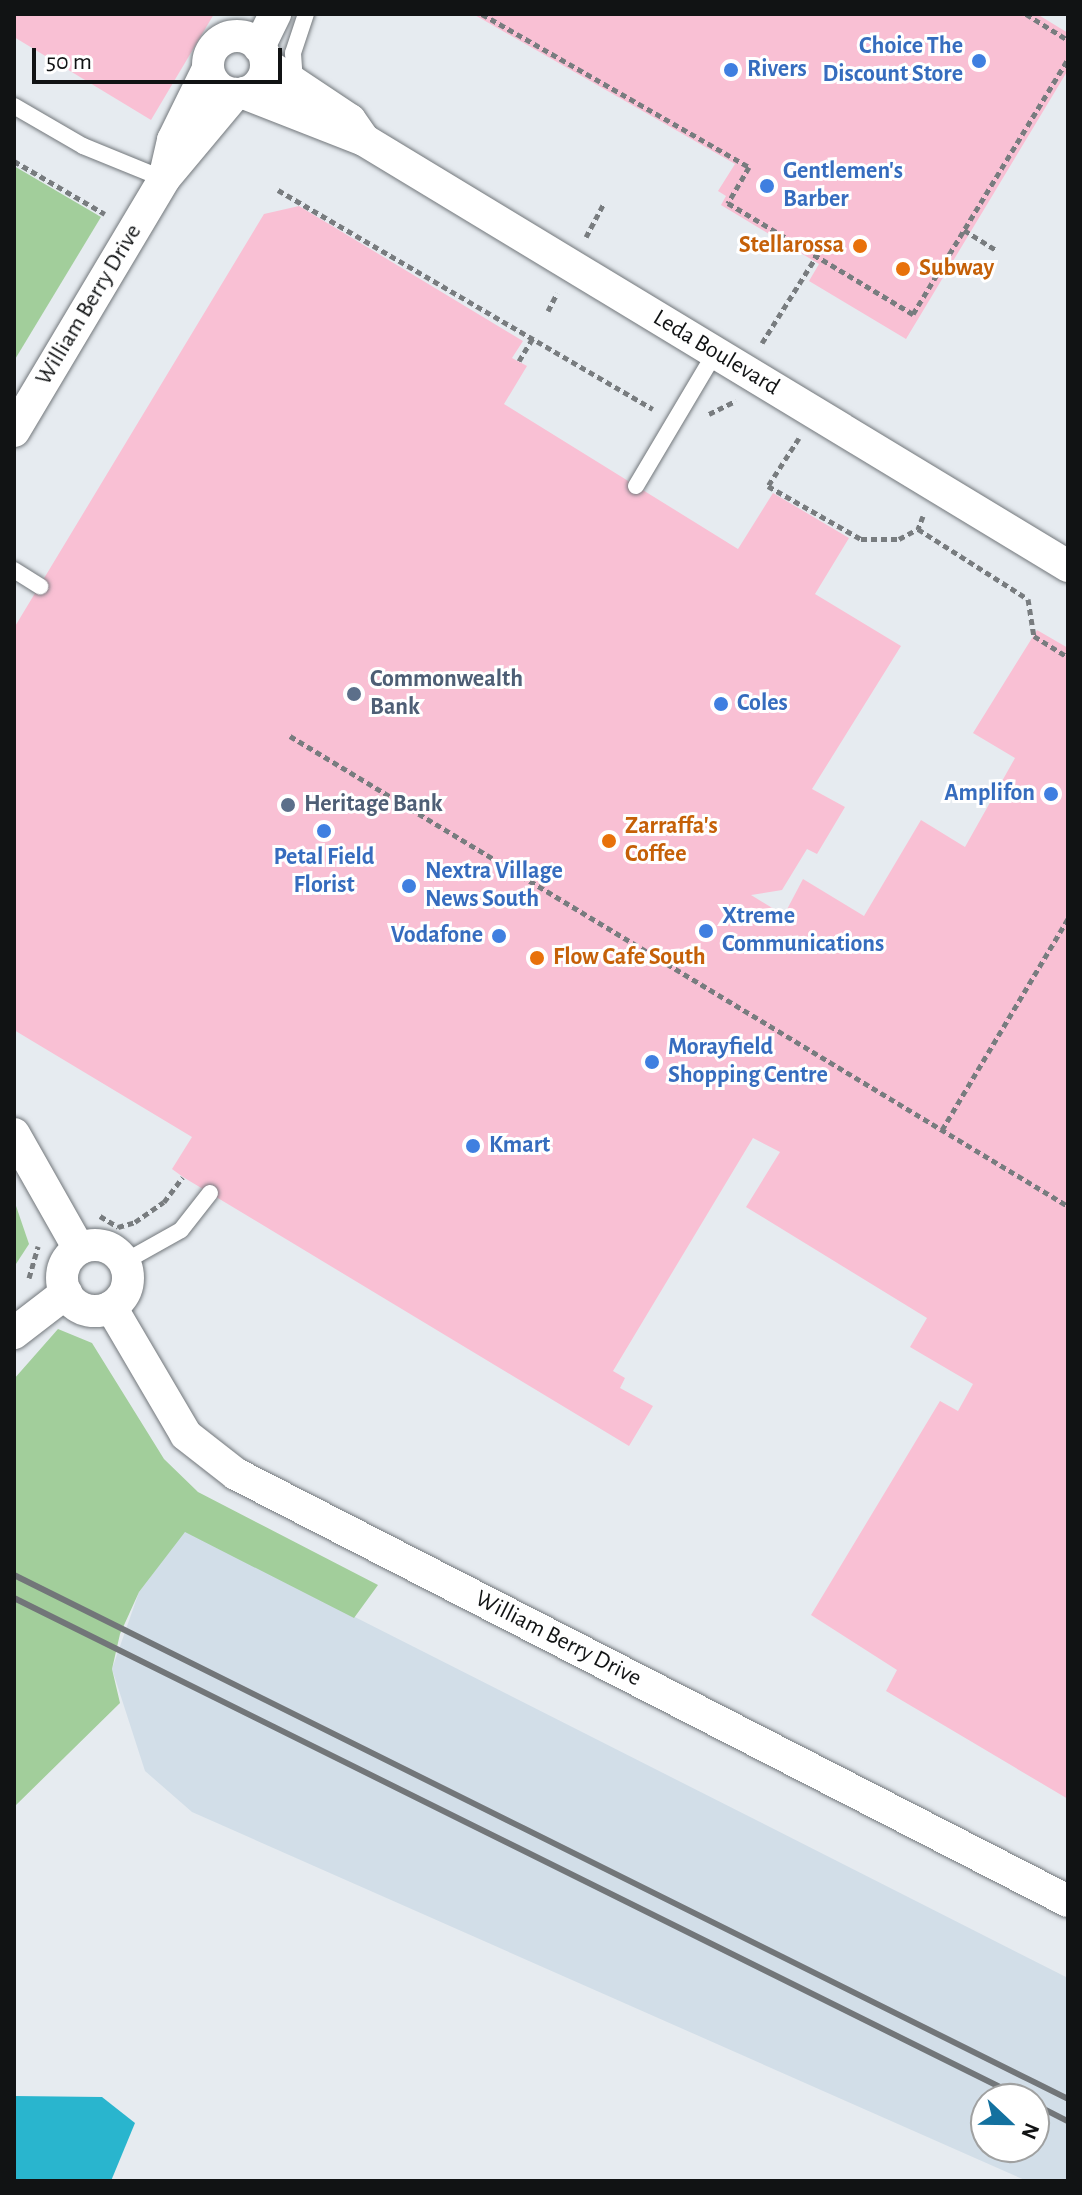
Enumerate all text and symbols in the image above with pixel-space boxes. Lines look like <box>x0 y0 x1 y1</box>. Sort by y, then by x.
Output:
scale bar <box>36 32 286 82</box>
place label: Choice The Discount Store <box>823 33 963 89</box>
text: 50 m <box>46 50 92 74</box>
marker: Choice The Discount Store <box>970 52 988 70</box>
place label: Rivers <box>747 56 807 84</box>
marker: Rivers <box>722 61 740 79</box>
place label: Gentlemen's Barber <box>783 158 903 214</box>
marker: Gentlemen's Barber <box>758 177 776 195</box>
street label: William Berry Drive <box>30 219 148 391</box>
place label: Stellarossa <box>739 232 844 260</box>
marker: Stellarossa <box>851 237 869 255</box>
place label: Subway <box>919 255 994 283</box>
marker: Subway <box>894 260 912 278</box>
street label: Leda Boulevard <box>647 304 785 402</box>
place label: Commonwealth Bank <box>370 666 523 722</box>
marker: Commonwealth Bank <box>345 685 363 703</box>
place label: Coles <box>737 690 788 718</box>
marker: Coles <box>712 695 730 713</box>
place label: Amplifon <box>944 780 1035 808</box>
marker: Amplifon <box>1042 785 1060 803</box>
place label: Heritage Bank <box>304 791 443 819</box>
marker: Heritage Bank <box>279 796 297 814</box>
place label: Zarraffa's Coffee <box>625 813 718 869</box>
marker: Petal Field Florist <box>315 822 333 840</box>
marker: Zarraffa's Coffee <box>600 832 618 850</box>
place label: Petal Field Florist <box>274 844 374 900</box>
place label: Nextra Village News South <box>425 858 563 914</box>
marker: Nextra Village News South <box>400 877 418 895</box>
place label: Xtreme Communications <box>722 903 884 959</box>
place label: Vodafone <box>391 922 483 950</box>
marker: Xtreme Communications <box>697 922 715 940</box>
marker: Vodafone <box>490 927 508 945</box>
place label: Flow Cafe South <box>553 944 706 972</box>
marker: Flow Cafe South <box>528 949 546 967</box>
place label: Morayfield Shopping Centre <box>668 1034 828 1090</box>
marker: Morayfield Shopping Centre <box>643 1053 661 1071</box>
place label: Kmart <box>489 1132 550 1160</box>
marker: Kmart <box>464 1137 482 1155</box>
street label: William Berry Drive <box>470 1585 646 1693</box>
north arrow <box>970 2083 1050 2163</box>
text: N <box>1017 2120 1043 2142</box>

